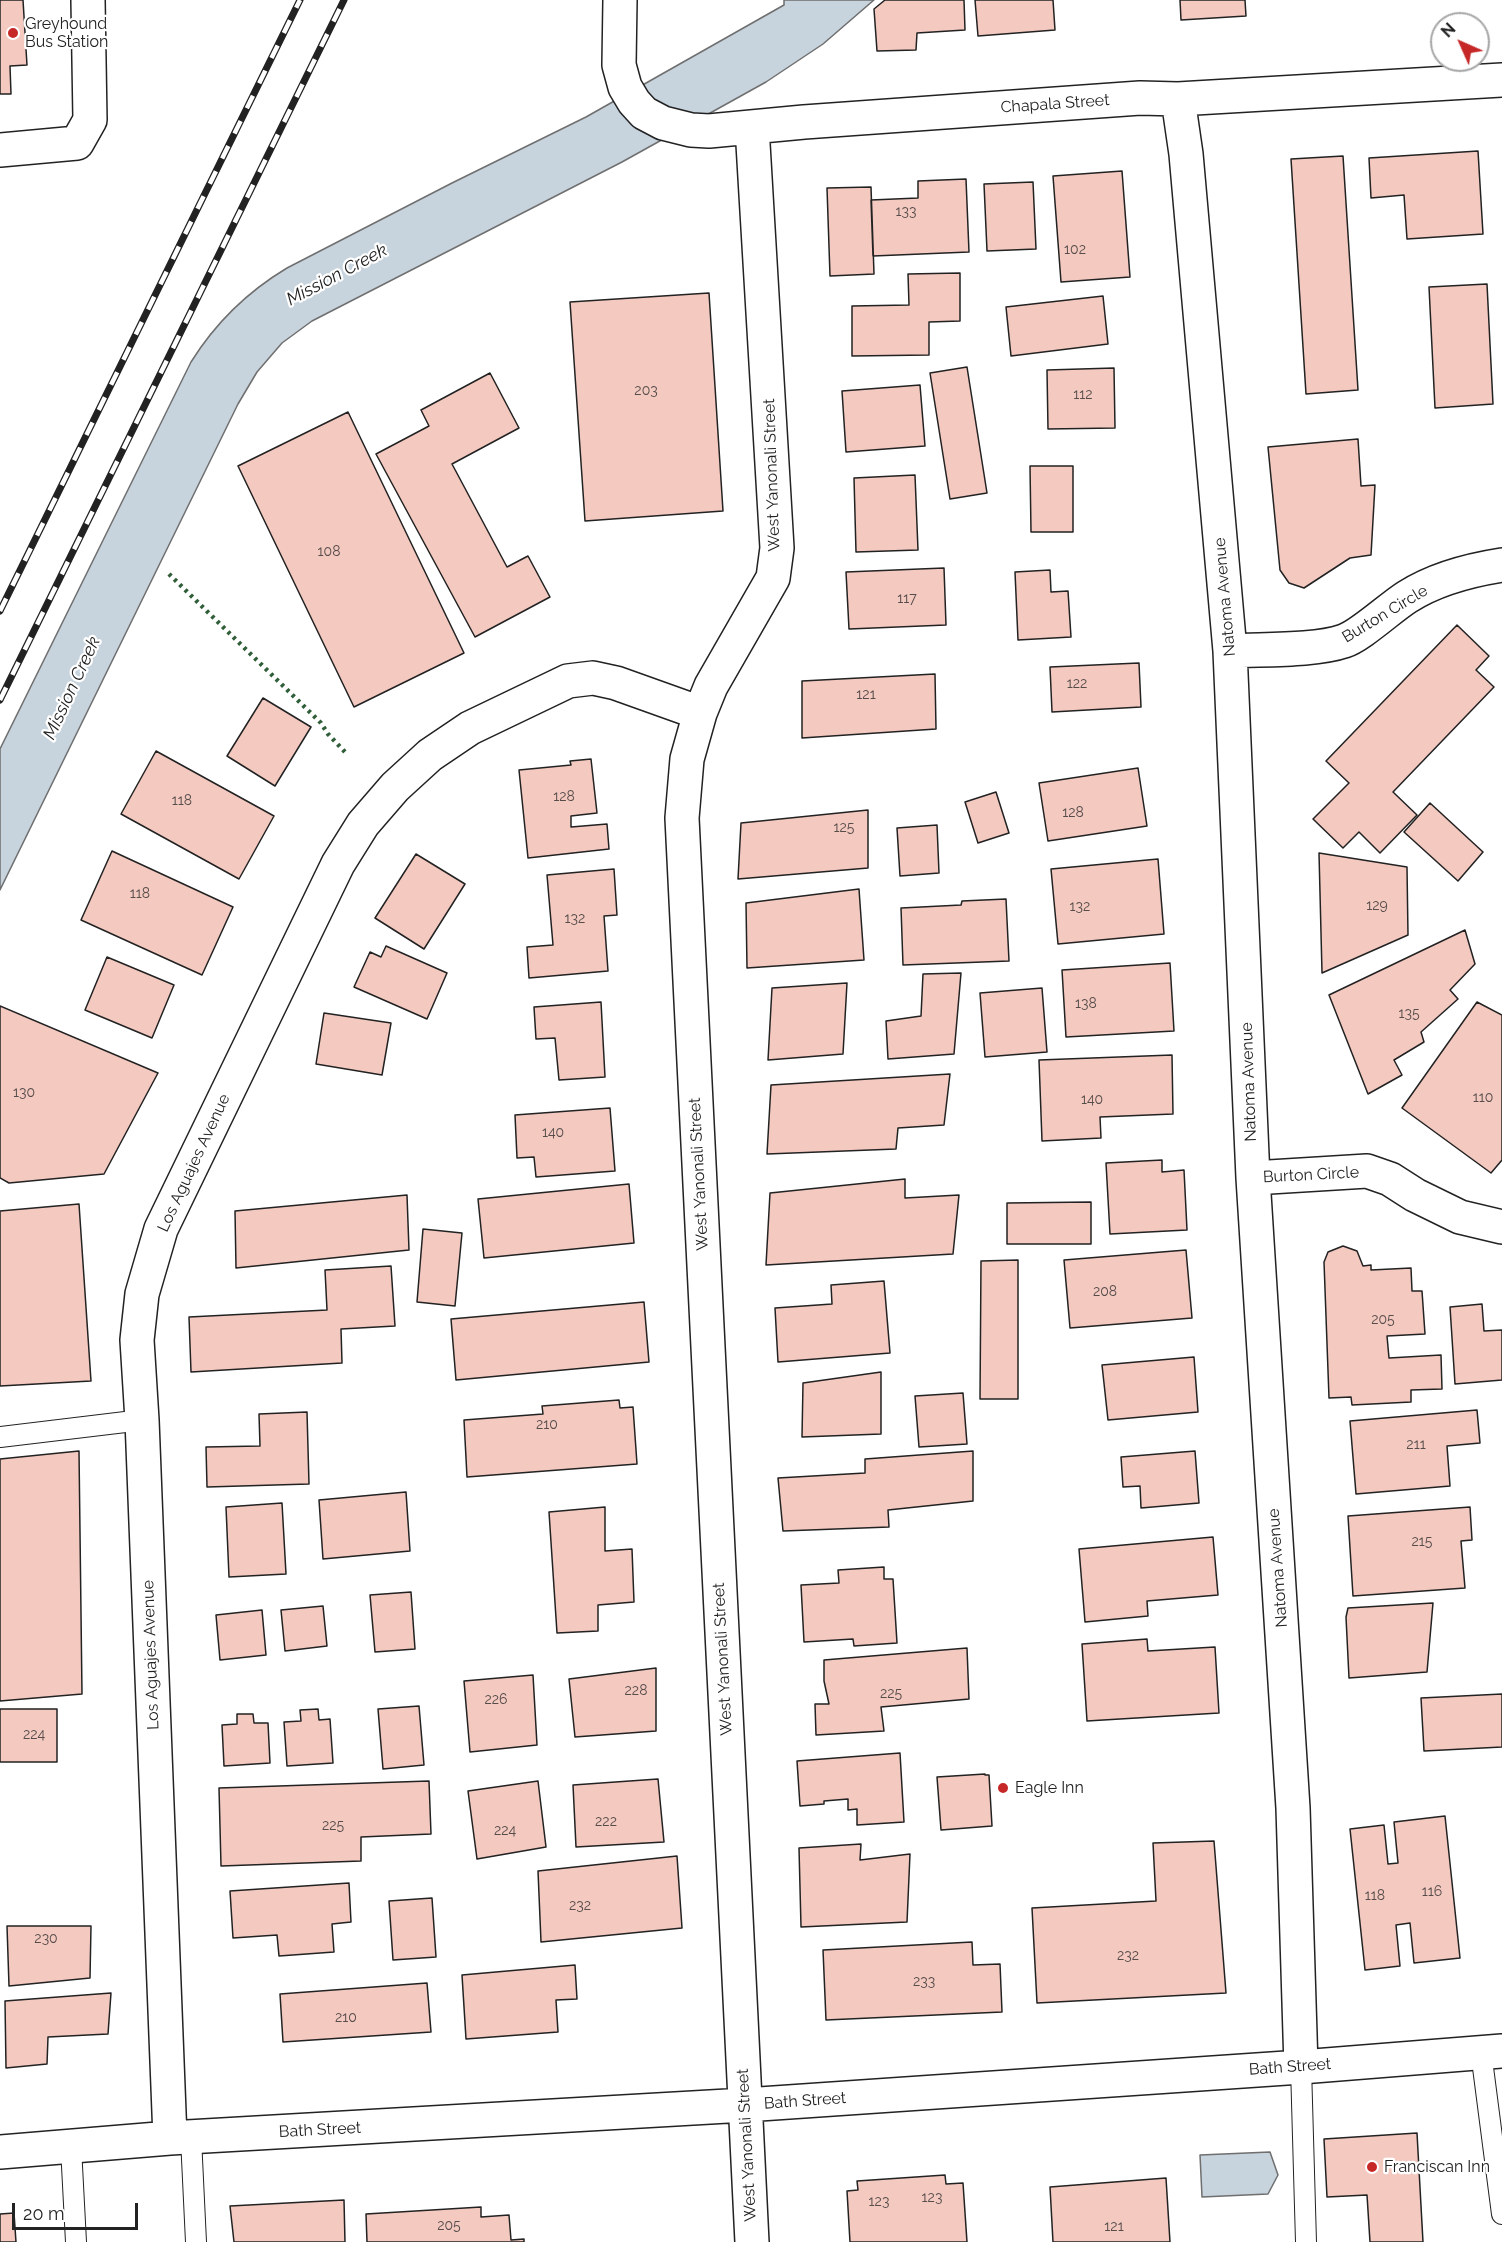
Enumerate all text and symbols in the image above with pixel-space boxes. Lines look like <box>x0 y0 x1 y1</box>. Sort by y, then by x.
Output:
north arrow <box>1430 12 1490 72</box>
place label: Greyhound Bus Station <box>25 14 108 52</box>
text: N <box>1437 19 1459 41</box>
marker: Greyhound Bus Station <box>6 26 20 40</box>
street label: Chapala Street <box>1000 91 1110 117</box>
house number: 133 <box>896 204 916 220</box>
water label: Mission Creek <box>283 239 391 311</box>
house number: 102 <box>1064 242 1086 258</box>
house number: 203 <box>634 383 658 399</box>
house number: 112 <box>1073 387 1093 403</box>
street label: West Yanonali Street <box>760 398 784 552</box>
street label: Natoma Avenue <box>1210 537 1240 657</box>
house number: 108 <box>318 544 340 560</box>
street label: Burton Circle <box>1339 581 1431 647</box>
house number: 117 <box>897 591 917 607</box>
water label: Mission Creek <box>39 633 105 743</box>
house number: 122 <box>1067 676 1087 692</box>
house number: 121 <box>856 687 876 703</box>
house number: 128 <box>553 789 575 805</box>
house number: 118 <box>172 793 192 809</box>
house number: 128 <box>1062 805 1084 821</box>
house number: 125 <box>834 820 854 836</box>
house number: 118 <box>130 886 150 902</box>
house number: 129 <box>1366 898 1388 914</box>
house number: 132 <box>1070 899 1090 915</box>
house number: 132 <box>565 911 585 927</box>
house number: 138 <box>1075 996 1097 1012</box>
house number: 135 <box>1398 1006 1420 1022</box>
street label: Natoma Avenue <box>1237 1022 1261 1142</box>
house number: 130 <box>13 1085 35 1101</box>
house number: 110 <box>1473 1090 1493 1106</box>
street label: Los Aguajes Avenue <box>154 1091 234 1235</box>
house number: 140 <box>1081 1092 1103 1108</box>
street label: West Yanonali Street <box>685 1097 713 1251</box>
house number: 140 <box>542 1125 564 1141</box>
street label: Burton Circle <box>1262 1163 1360 1187</box>
house number: 208 <box>1093 1284 1117 1300</box>
house number: 205 <box>1371 1312 1395 1328</box>
house number: 210 <box>536 1417 558 1433</box>
house number: 211 <box>1406 1437 1426 1453</box>
street label: Natoma Avenue <box>1264 1508 1292 1628</box>
house number: 215 <box>1412 1534 1432 1550</box>
street label: Los Aguajes Avenue <box>139 1580 163 1730</box>
street label: West Yanonali Street <box>709 1582 737 1736</box>
house number: 228 <box>625 1683 647 1699</box>
house number: 225 <box>880 1686 902 1702</box>
house number: 226 <box>484 1692 508 1708</box>
house number: 224 <box>23 1727 45 1743</box>
place label: Eagle Inn <box>1015 1778 1084 1798</box>
marker: Eagle Inn <box>996 1781 1010 1795</box>
house number: 222 <box>595 1814 617 1830</box>
house number: 225 <box>322 1818 344 1834</box>
house number: 224 <box>494 1823 516 1839</box>
house number: 116 <box>1422 1884 1442 1900</box>
house number: 118 <box>1365 1888 1385 1904</box>
house number: 232 <box>569 1898 591 1914</box>
house number: 230 <box>34 1931 58 1947</box>
house number: 232 <box>1117 1948 1139 1964</box>
house number: 233 <box>913 1974 935 1990</box>
house number: 210 <box>335 2010 357 2026</box>
street label: Bath Street <box>1248 2055 1332 2079</box>
street label: West Yanonali Street <box>733 2068 761 2222</box>
street label: Bath Street <box>763 2089 847 2113</box>
street label: Bath Street <box>278 2118 362 2142</box>
place label: Franciscan Inn <box>1384 2157 1490 2177</box>
marker: Franciscan Inn <box>1365 2160 1379 2174</box>
house number: 123 <box>922 2190 942 2206</box>
scale bar <box>15 2191 141 2229</box>
house number: 123 <box>869 2194 889 2210</box>
text: 20 m <box>23 2203 65 2224</box>
house number: 205 <box>437 2218 461 2234</box>
house number: 121 <box>1104 2219 1124 2235</box>

